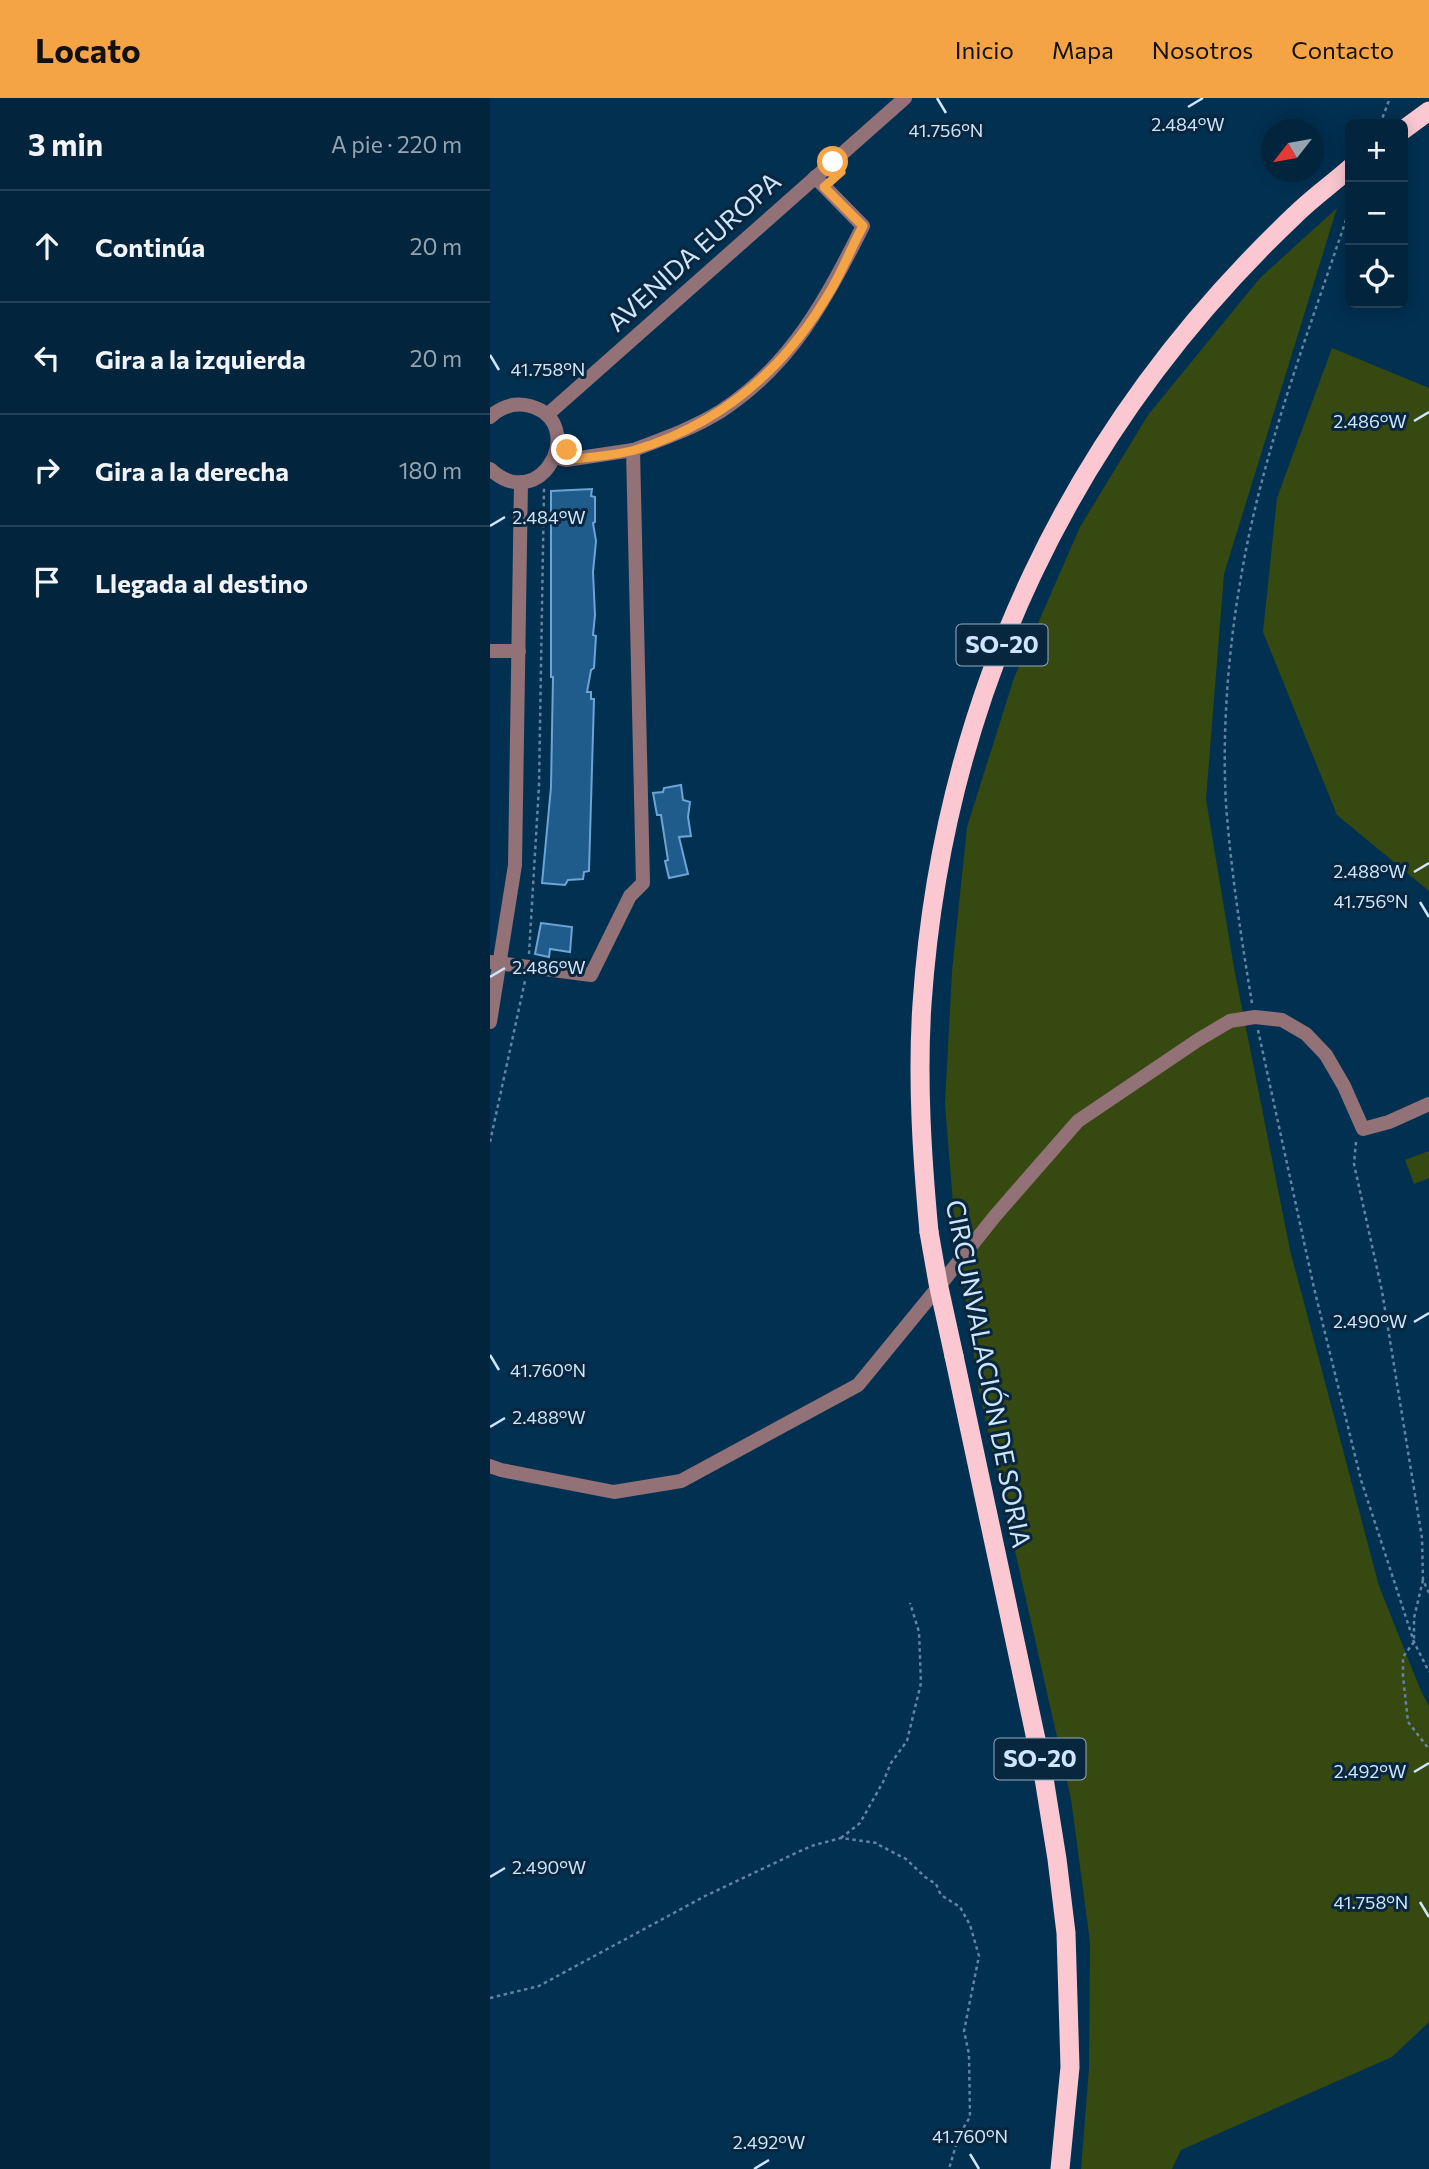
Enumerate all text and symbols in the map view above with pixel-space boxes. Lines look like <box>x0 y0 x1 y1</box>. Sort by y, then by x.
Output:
text: Locato <box>35 29 141 70</box>
text: Inicio <box>955 35 1014 64</box>
text: Mapa <box>1052 35 1114 64</box>
text: Nosotros <box>1152 35 1253 64</box>
text: Contacto <box>1291 35 1394 64</box>
text: 2.484°W <box>1151 113 1225 135</box>
text: 41.756°N <box>909 119 983 141</box>
north arrow <box>1261 119 1324 182</box>
map controls <box>1345 119 1408 308</box>
button: + <box>1345 119 1408 182</box>
text: 3 min <box>28 125 103 162</box>
text: A pie · 220 m <box>331 130 462 158</box>
route start <box>817 146 848 177</box>
street label: AVENIDA EUROPA <box>600 165 786 337</box>
button: − <box>1345 182 1408 245</box>
icon: ahead <box>28 227 66 265</box>
text: Continúa <box>95 231 205 262</box>
text: 20 m <box>410 232 462 260</box>
button: locate <box>1345 245 1408 308</box>
icon: left <box>28 339 66 377</box>
text: Gira a la izquierda <box>95 343 306 374</box>
text: 20 m <box>410 344 462 372</box>
text: 41.758°N <box>511 358 585 380</box>
text: 2.486°W <box>1333 410 1407 432</box>
route end <box>551 434 582 465</box>
icon: right <box>28 451 66 489</box>
text: Gira a la derecha <box>95 455 289 486</box>
text: 180 m <box>399 456 462 484</box>
text: 2.484°W <box>512 506 586 528</box>
icon: arrive <box>28 563 66 601</box>
text: Llegada al destino <box>95 567 308 598</box>
road number: SO-20 <box>956 624 1048 666</box>
text: 2.488°W <box>1333 860 1407 882</box>
text: 41.756°N <box>1334 890 1408 912</box>
text: 2.486°W <box>512 956 586 978</box>
street label: CIRCUNVALACIÓN DE SORIA <box>940 1197 1038 1550</box>
text: 2.490°W <box>1333 1310 1407 1332</box>
text: 41.760°N <box>510 1359 586 1381</box>
text: 2.488°W <box>512 1406 586 1428</box>
road number: SO-20 <box>994 1738 1086 1779</box>
text: 2.492°W <box>1334 1760 1406 1782</box>
text: 2.490°W <box>512 1856 586 1878</box>
text: 41.758°N <box>1334 1891 1408 1913</box>
text: 41.760°N <box>932 2125 1008 2147</box>
text: 2.492°W <box>733 2131 805 2153</box>

